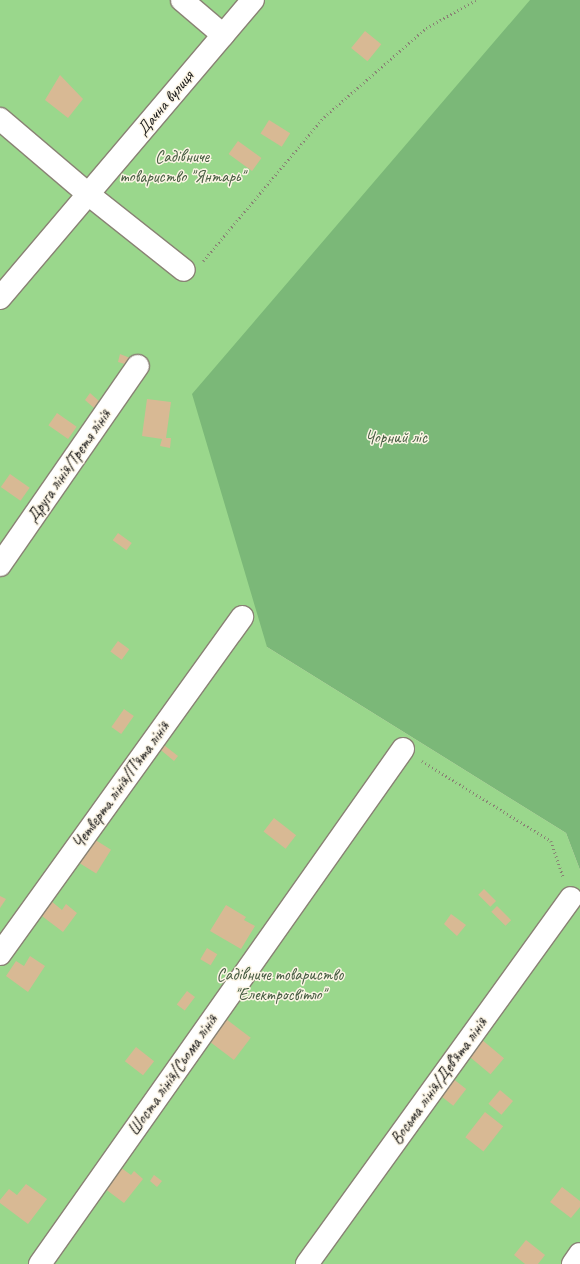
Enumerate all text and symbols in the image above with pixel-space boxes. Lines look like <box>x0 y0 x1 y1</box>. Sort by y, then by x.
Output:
street label: Дачна вулиця <box>132 66 198 140</box>
park label: Садівниче товариство "Янтарь" <box>119 147 245 187</box>
street label: Друга лінія/Третя лінія <box>22 405 116 527</box>
park label: Чорний ліс <box>365 428 427 448</box>
street label: Четверта лінія/П'ята лінія <box>67 717 175 853</box>
park label: Садівниче товариство "Електросвітло" <box>218 965 342 1005</box>
street label: Шоста лінія/Сьома лінія <box>123 1010 223 1140</box>
street label: Восьма лінія/Дев'ята лінія <box>386 1013 492 1149</box>

